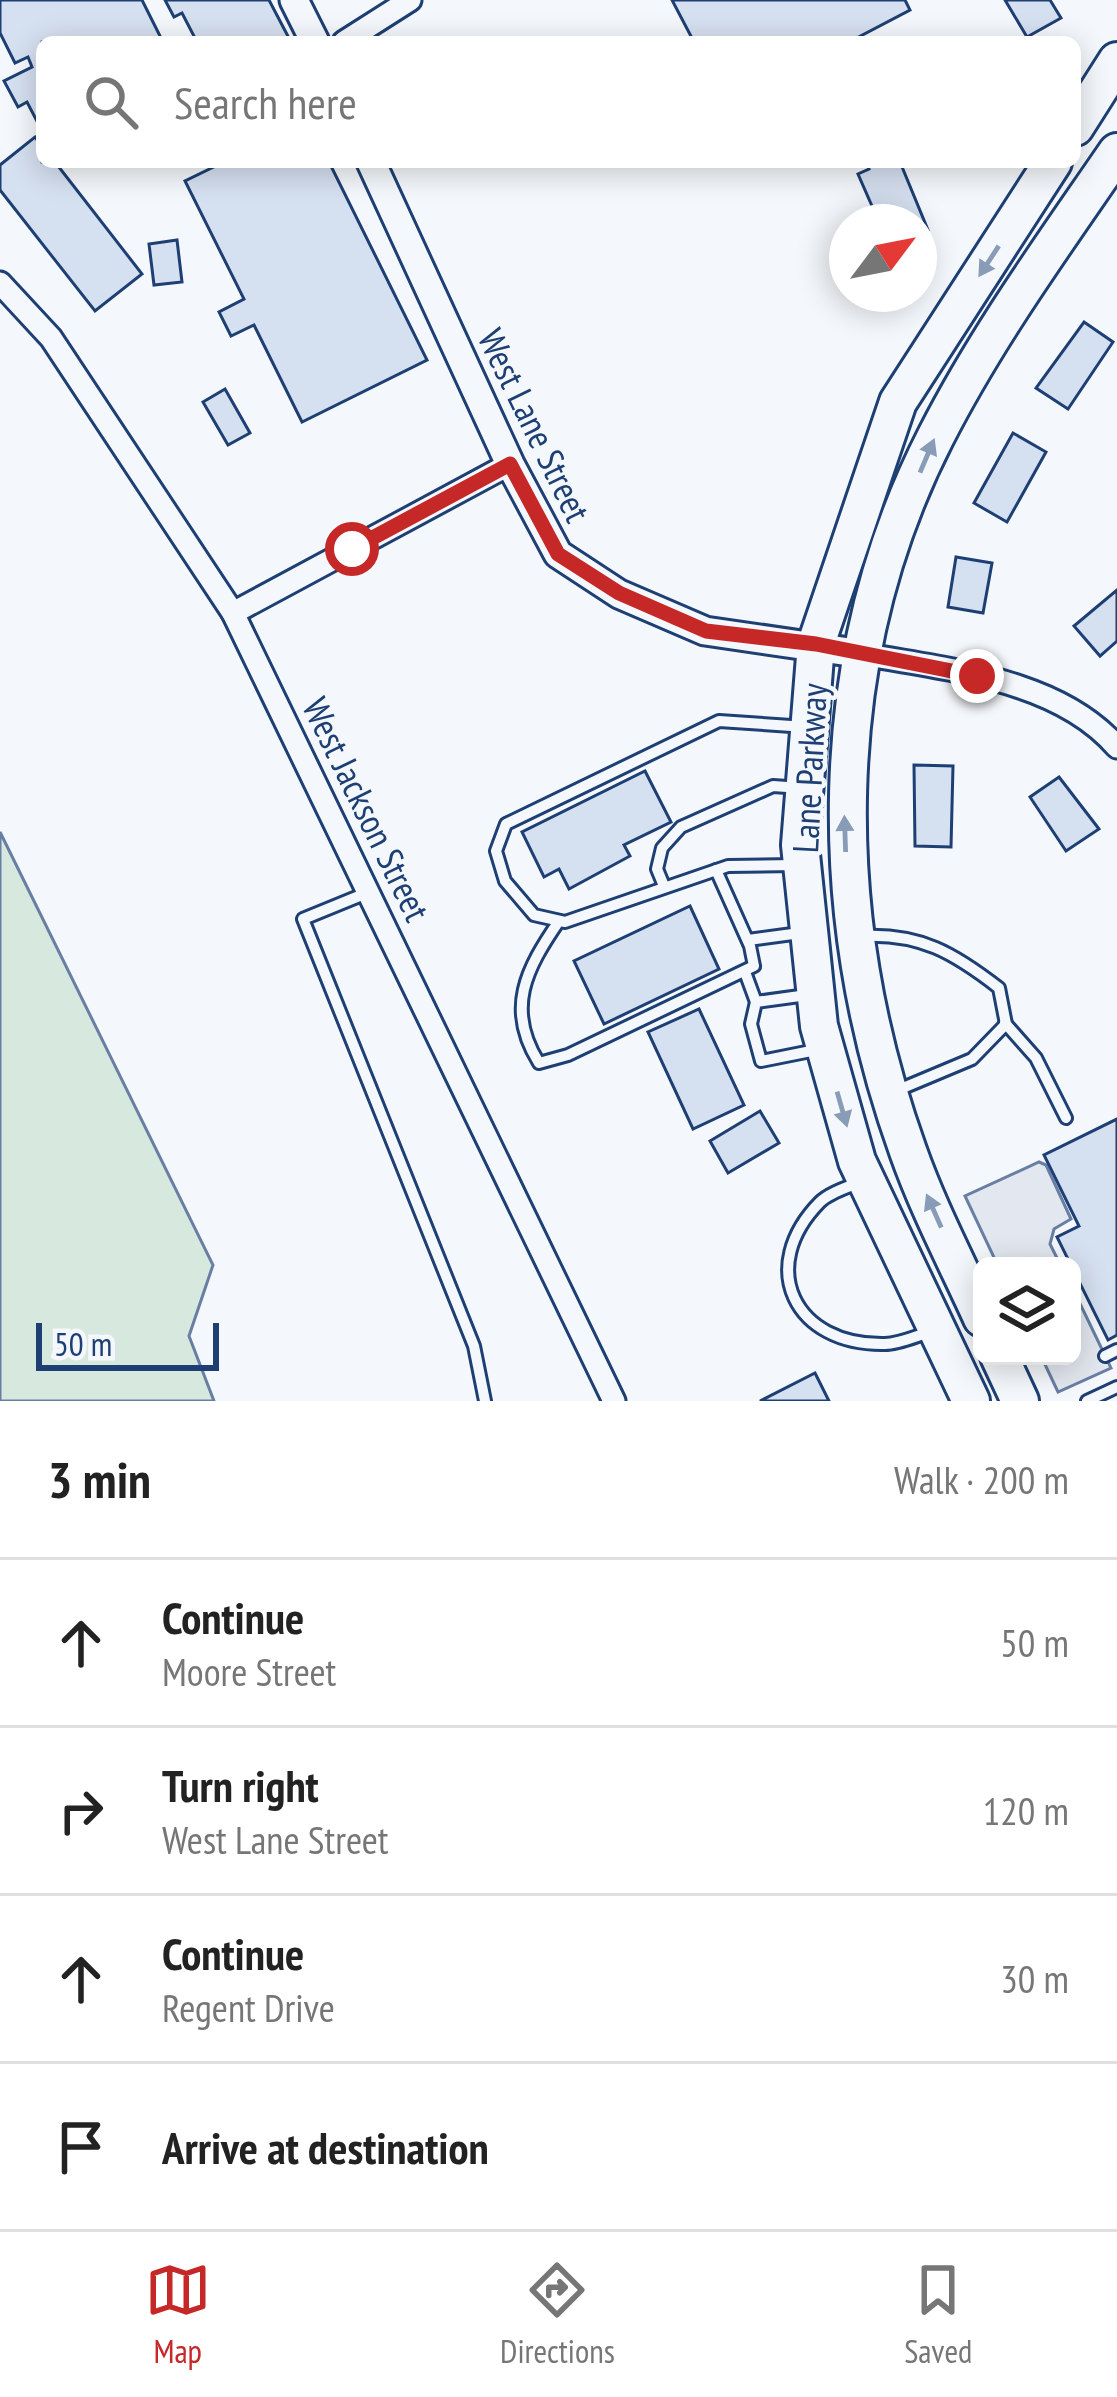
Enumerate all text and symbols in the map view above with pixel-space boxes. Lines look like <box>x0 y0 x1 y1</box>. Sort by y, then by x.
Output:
search box <box>36 36 1081 168</box>
icon: search <box>78 69 144 135</box>
text: Search here <box>174 73 357 131</box>
north arrow <box>829 204 937 312</box>
one-way arrow <box>979 244 1001 277</box>
street label: West Lane Street <box>468 321 602 529</box>
one-way arrow <box>918 438 937 474</box>
route start <box>325 522 379 576</box>
route end <box>950 649 1004 703</box>
street label: Lane Parkway <box>781 682 837 854</box>
street label: West Jackson Street <box>293 689 441 929</box>
one-way arrow <box>835 814 854 852</box>
one-way arrow <box>834 1091 853 1128</box>
one-way arrow <box>924 1193 944 1228</box>
map controls <box>973 1257 1081 1365</box>
button: layers <box>973 1257 1081 1365</box>
scale bar <box>36 1317 219 1370</box>
text: 50 m <box>54 1322 112 1365</box>
text: 3 min <box>48 1446 151 1512</box>
text: Walk · 200 m <box>894 1454 1069 1505</box>
text: Continue <box>162 1588 304 1646</box>
icon: ahead <box>48 1610 114 1676</box>
text: 50 m <box>1000 1617 1069 1668</box>
text: Moore Street <box>162 1646 336 1697</box>
text: Turn right <box>162 1756 319 1814</box>
icon: right <box>48 1778 114 1844</box>
text: 120 m <box>983 1785 1069 1836</box>
text: West Lane Street <box>162 1814 389 1865</box>
text: Continue <box>162 1924 304 1982</box>
icon: ahead <box>48 1946 114 2012</box>
text: 30 m <box>1000 1953 1069 2004</box>
text: Regent Drive <box>162 1982 335 2033</box>
icon: arrive <box>48 2114 114 2180</box>
text: Arrive at destination <box>162 2118 489 2176</box>
tab: Map <box>145 2257 211 2372</box>
tab: Directions <box>500 2257 615 2372</box>
tab: Saved <box>904 2257 972 2372</box>

